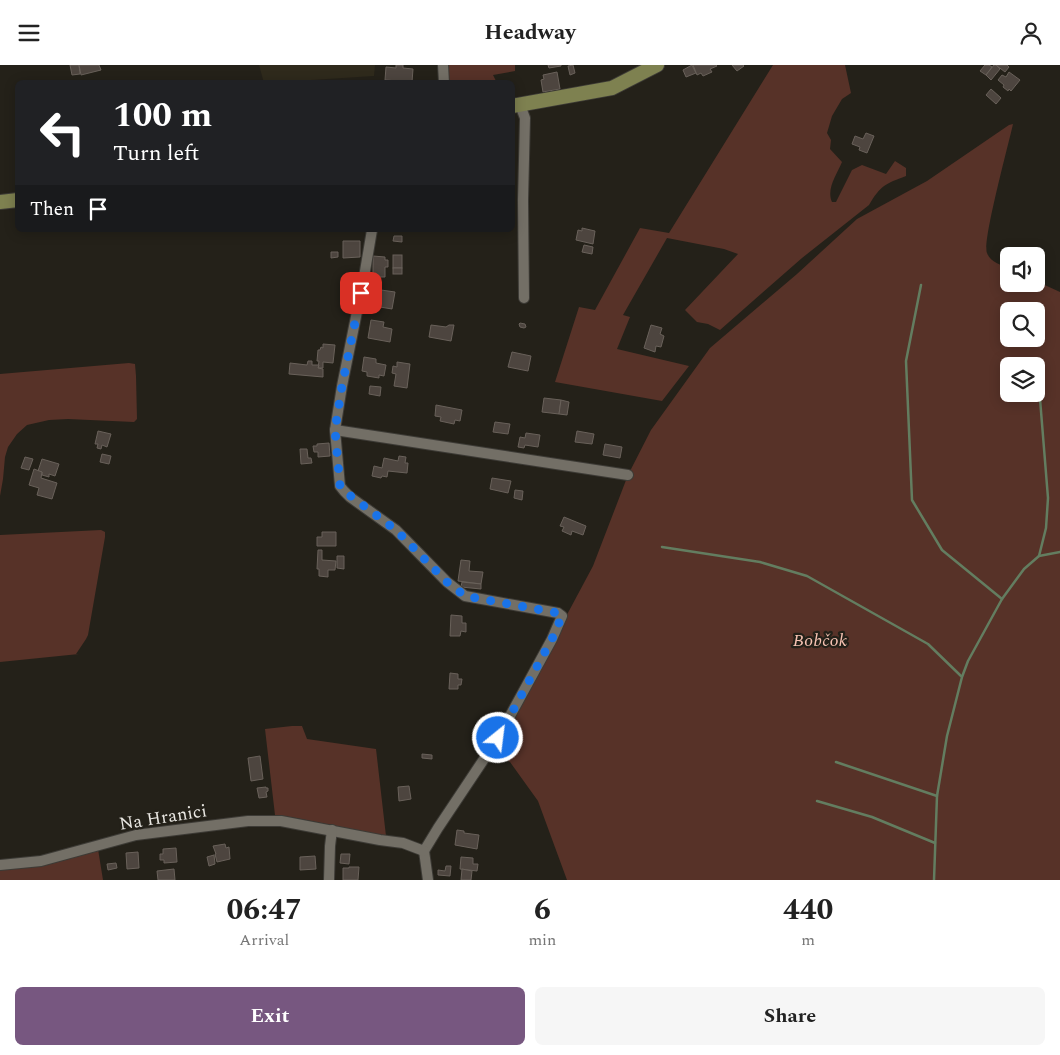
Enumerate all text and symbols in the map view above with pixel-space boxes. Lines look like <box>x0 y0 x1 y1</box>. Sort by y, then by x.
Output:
text: Headway <box>484 16 576 49</box>
icon: menu <box>15 19 43 47</box>
icon: person <box>1017 19 1045 47</box>
text: 100 m <box>113 89 212 142</box>
icon: left <box>30 100 95 165</box>
text: Turn left <box>113 137 199 170</box>
text: Then <box>30 195 74 224</box>
icon: arrive <box>84 195 112 223</box>
map controls <box>1000 247 1045 402</box>
button: sound <box>1000 247 1045 292</box>
pin <box>340 272 382 314</box>
icon: arrive <box>347 279 375 307</box>
button: search <box>1000 302 1045 347</box>
button: layers <box>1000 357 1045 402</box>
park label: Bobčok <box>793 627 848 654</box>
position arrow <box>471 711 523 763</box>
street label: Na Hranici <box>117 797 209 838</box>
text: 06:47 <box>227 887 302 933</box>
text: 6 <box>534 887 551 933</box>
text: 440 <box>783 887 833 933</box>
text: Arrival <box>239 928 289 952</box>
text: min <box>528 928 556 952</box>
text: m <box>801 928 815 952</box>
button: Exit <box>15 987 525 1045</box>
button: Share <box>535 987 1045 1045</box>

